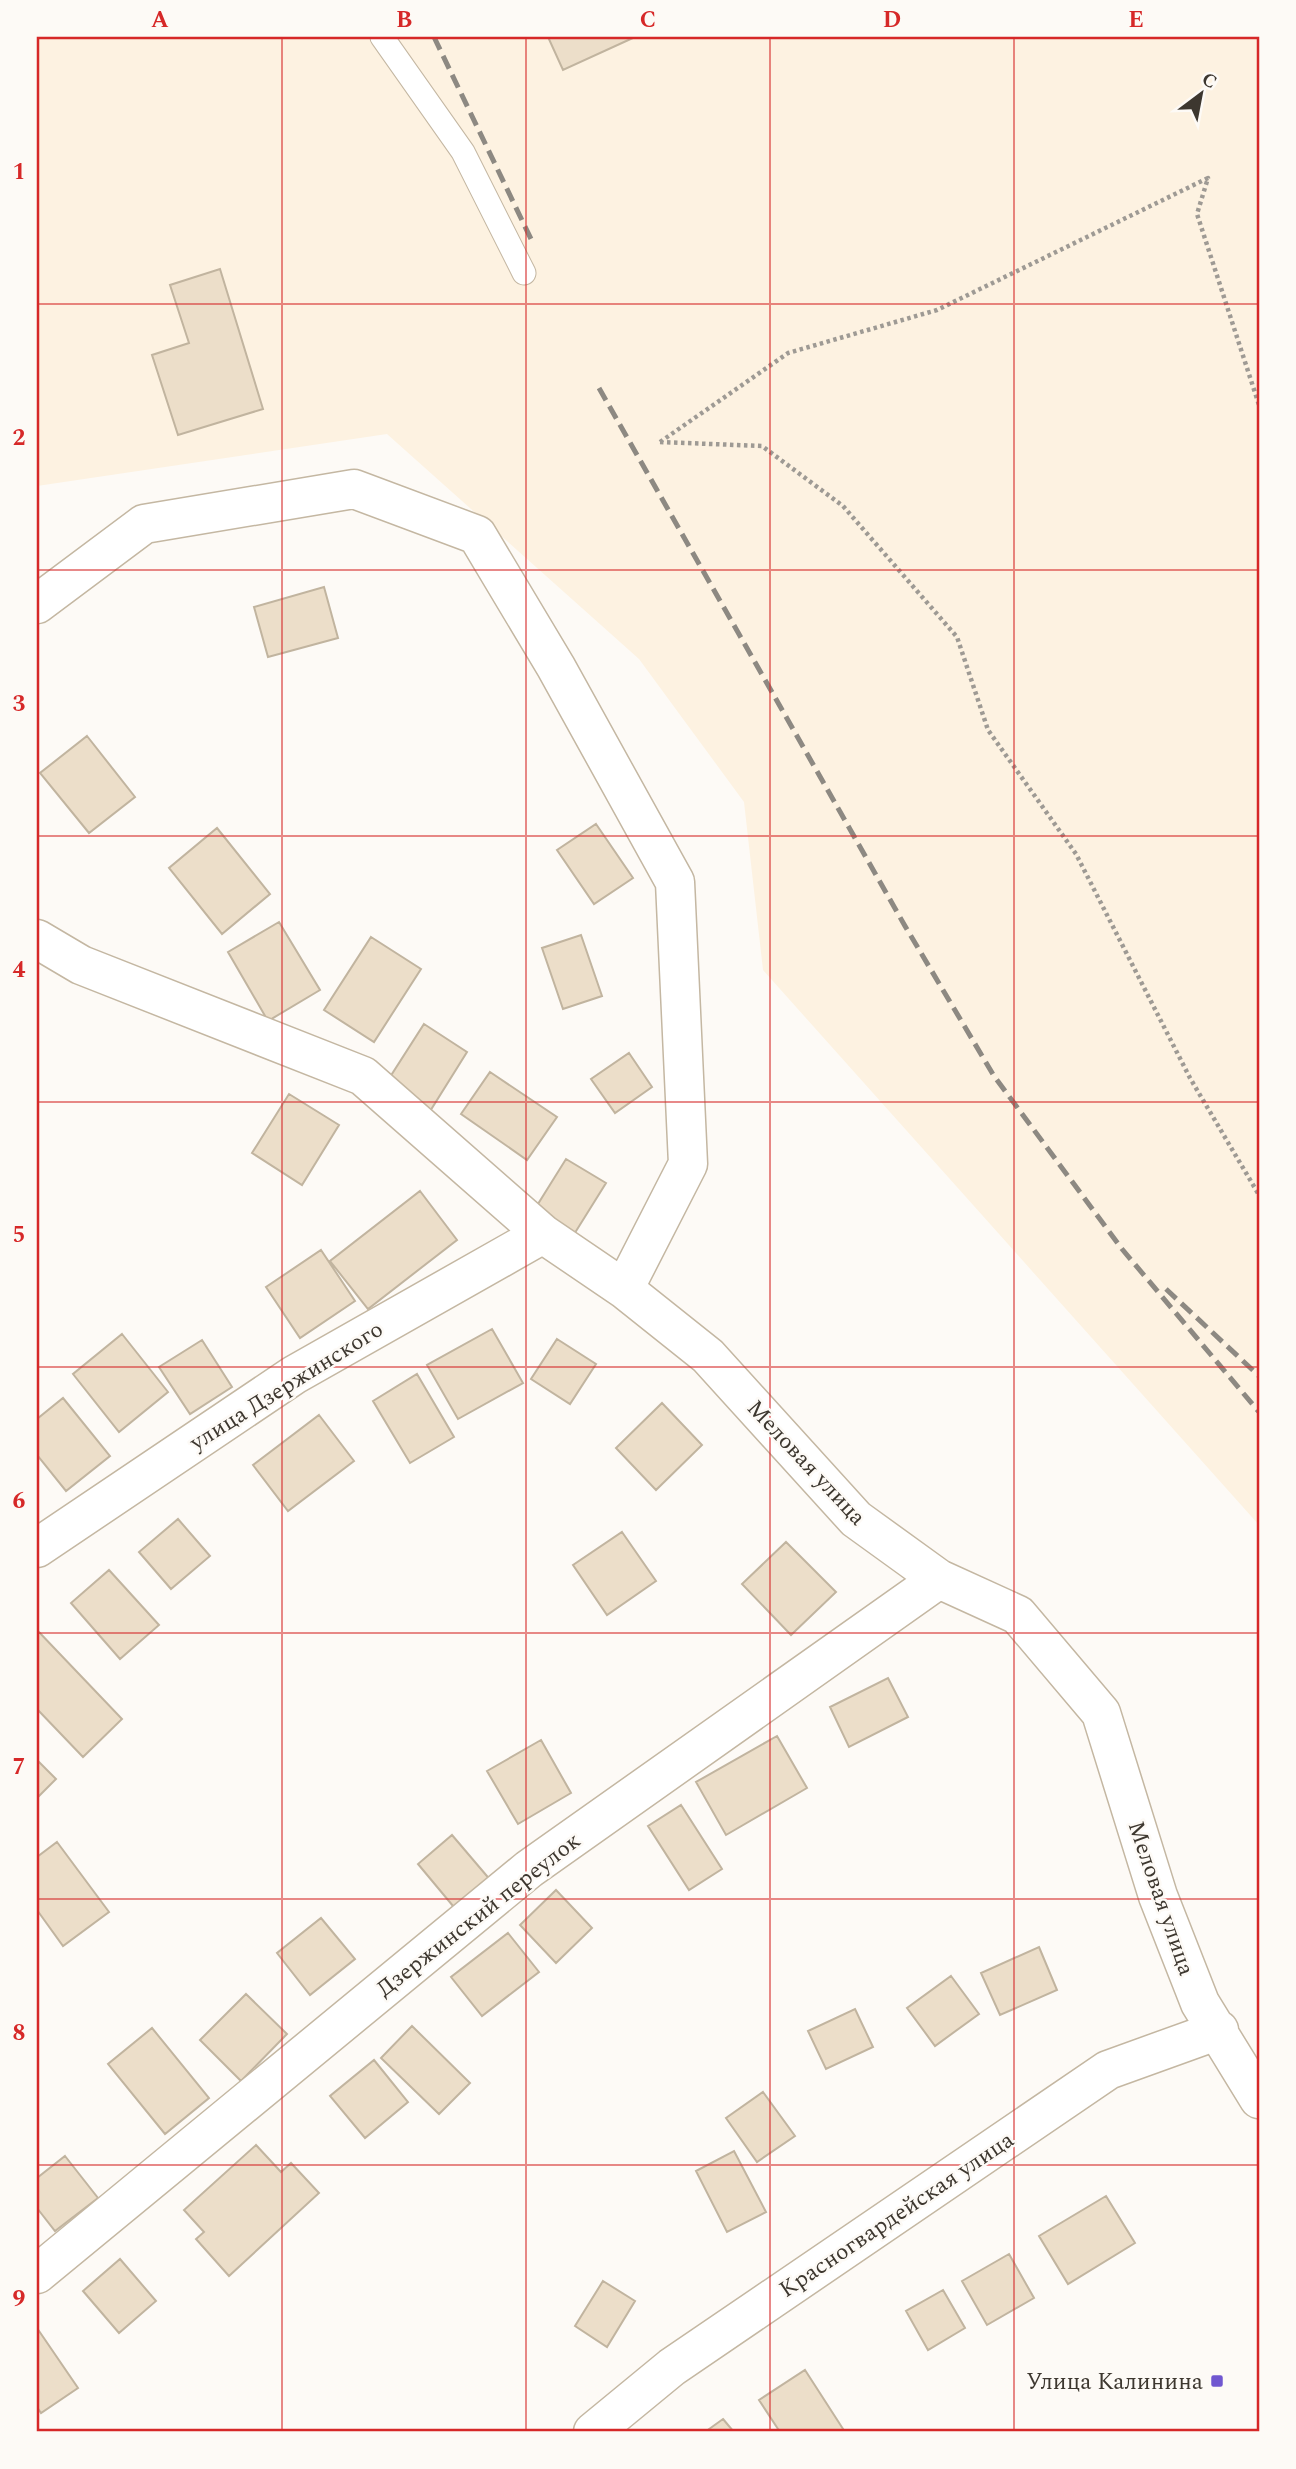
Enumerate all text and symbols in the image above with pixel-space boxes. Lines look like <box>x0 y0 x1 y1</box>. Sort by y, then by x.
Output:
text: A <box>151 3 169 38</box>
text: B <box>396 3 412 38</box>
text: C <box>640 3 656 38</box>
text: D <box>883 3 901 38</box>
text: E <box>1128 3 1144 38</box>
north arrow <box>1166 60 1236 130</box>
text: С <box>1196 65 1223 97</box>
text: 1 <box>13 155 25 190</box>
text: 2 <box>13 421 26 456</box>
text: 3 <box>13 687 26 722</box>
text: 4 <box>13 953 26 988</box>
text: 5 <box>13 1218 25 1253</box>
street label: улица Дзержинского <box>182 1312 390 1461</box>
street label: Меловая улица <box>738 1392 874 1534</box>
text: 6 <box>13 1484 26 1519</box>
text: 7 <box>13 1750 25 1785</box>
street label: Меловая улица <box>1118 1816 1203 1981</box>
street label: Дзержинский переулок <box>369 1824 589 2006</box>
text: 8 <box>13 2016 25 2051</box>
street label: Красногвардейская улица <box>772 2123 1021 2307</box>
text: 9 <box>13 2282 26 2317</box>
place label: Улица Калинина <box>1026 2365 1203 2400</box>
marker: Улица Калинина <box>1209 2373 1225 2389</box>

